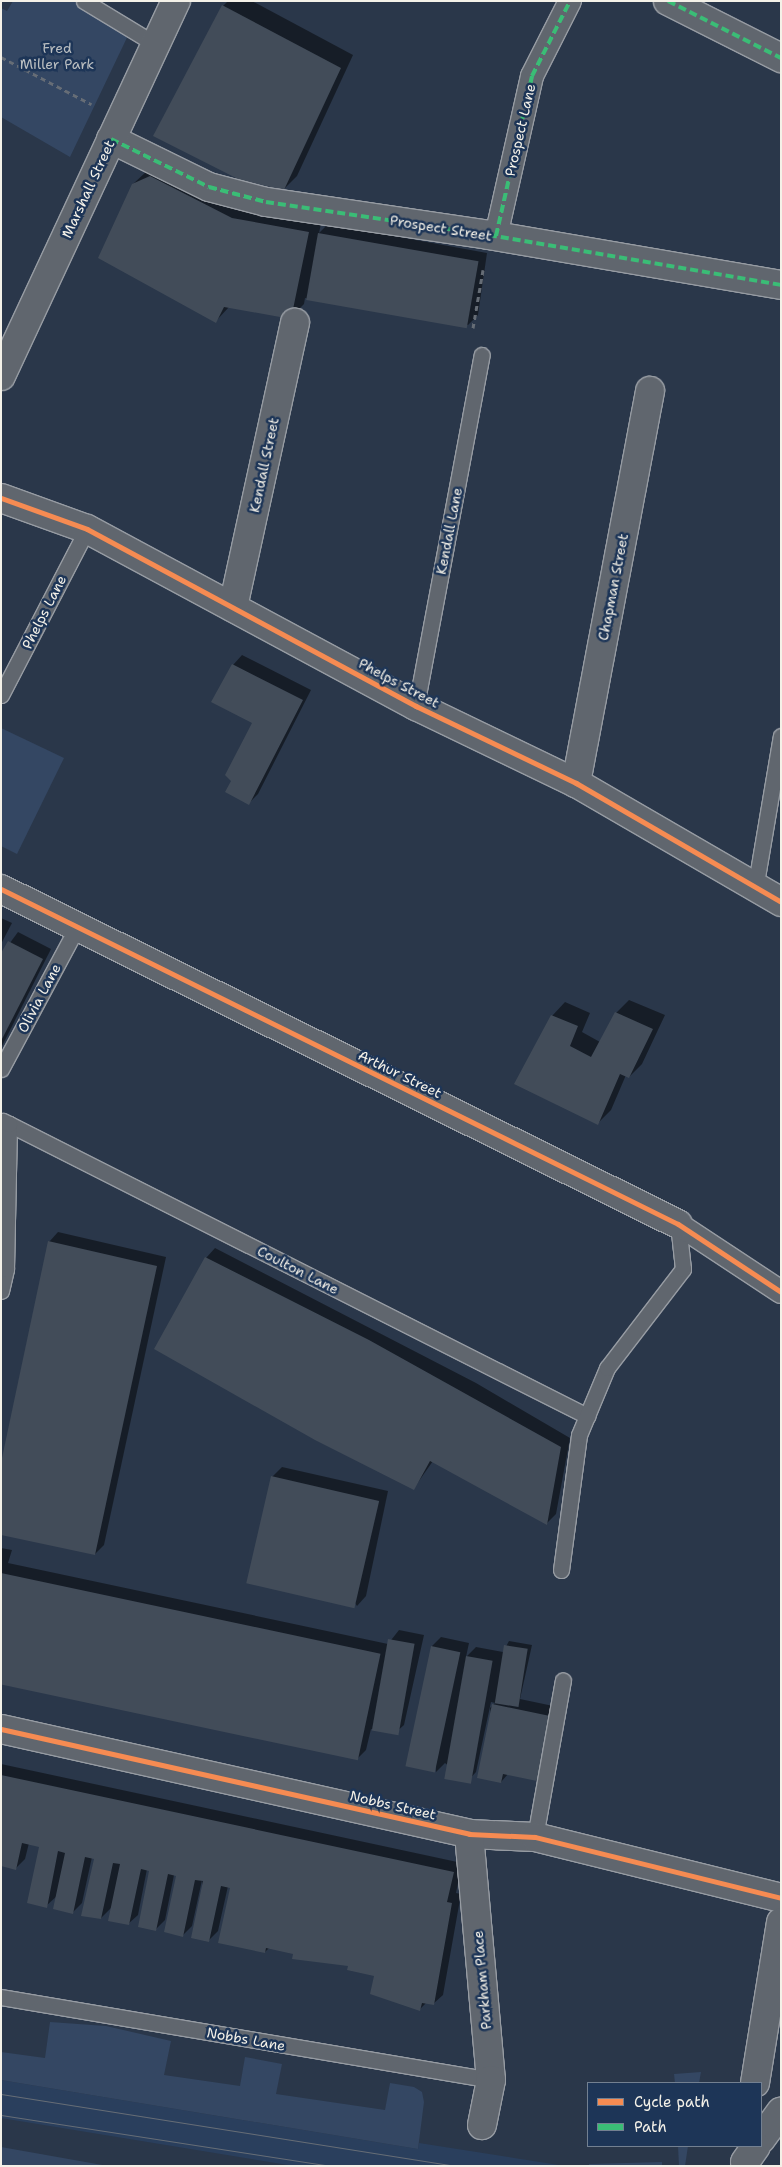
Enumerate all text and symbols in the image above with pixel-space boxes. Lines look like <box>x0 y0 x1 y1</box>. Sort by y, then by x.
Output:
park label: Fred Miller Park <box>20 40 94 72</box>
street label: Prospect Lane <box>501 82 539 178</box>
street label: Marshall Street <box>58 137 118 241</box>
street label: Prospect Street <box>389 212 493 244</box>
street label: Kendall Street <box>246 416 282 514</box>
street label: Kendall Lane <box>432 486 466 576</box>
street label: Chapman Street <box>594 532 632 642</box>
street label: Phelps Lane <box>18 572 70 652</box>
street label: Phelps Street <box>356 655 442 711</box>
street label: Olivia Lane <box>14 961 64 1035</box>
street label: Arthur Street <box>355 1046 445 1102</box>
street label: Coulton Lane <box>254 1242 342 1298</box>
street label: Nobbs Street <box>348 1787 438 1823</box>
street label: Parkham Place <box>469 1930 495 2030</box>
street label: Nobbs Lane <box>205 2024 287 2054</box>
legend <box>587 2082 762 2147</box>
text: Cycle path <box>634 2092 710 2112</box>
text: Path <box>634 2117 667 2137</box>

